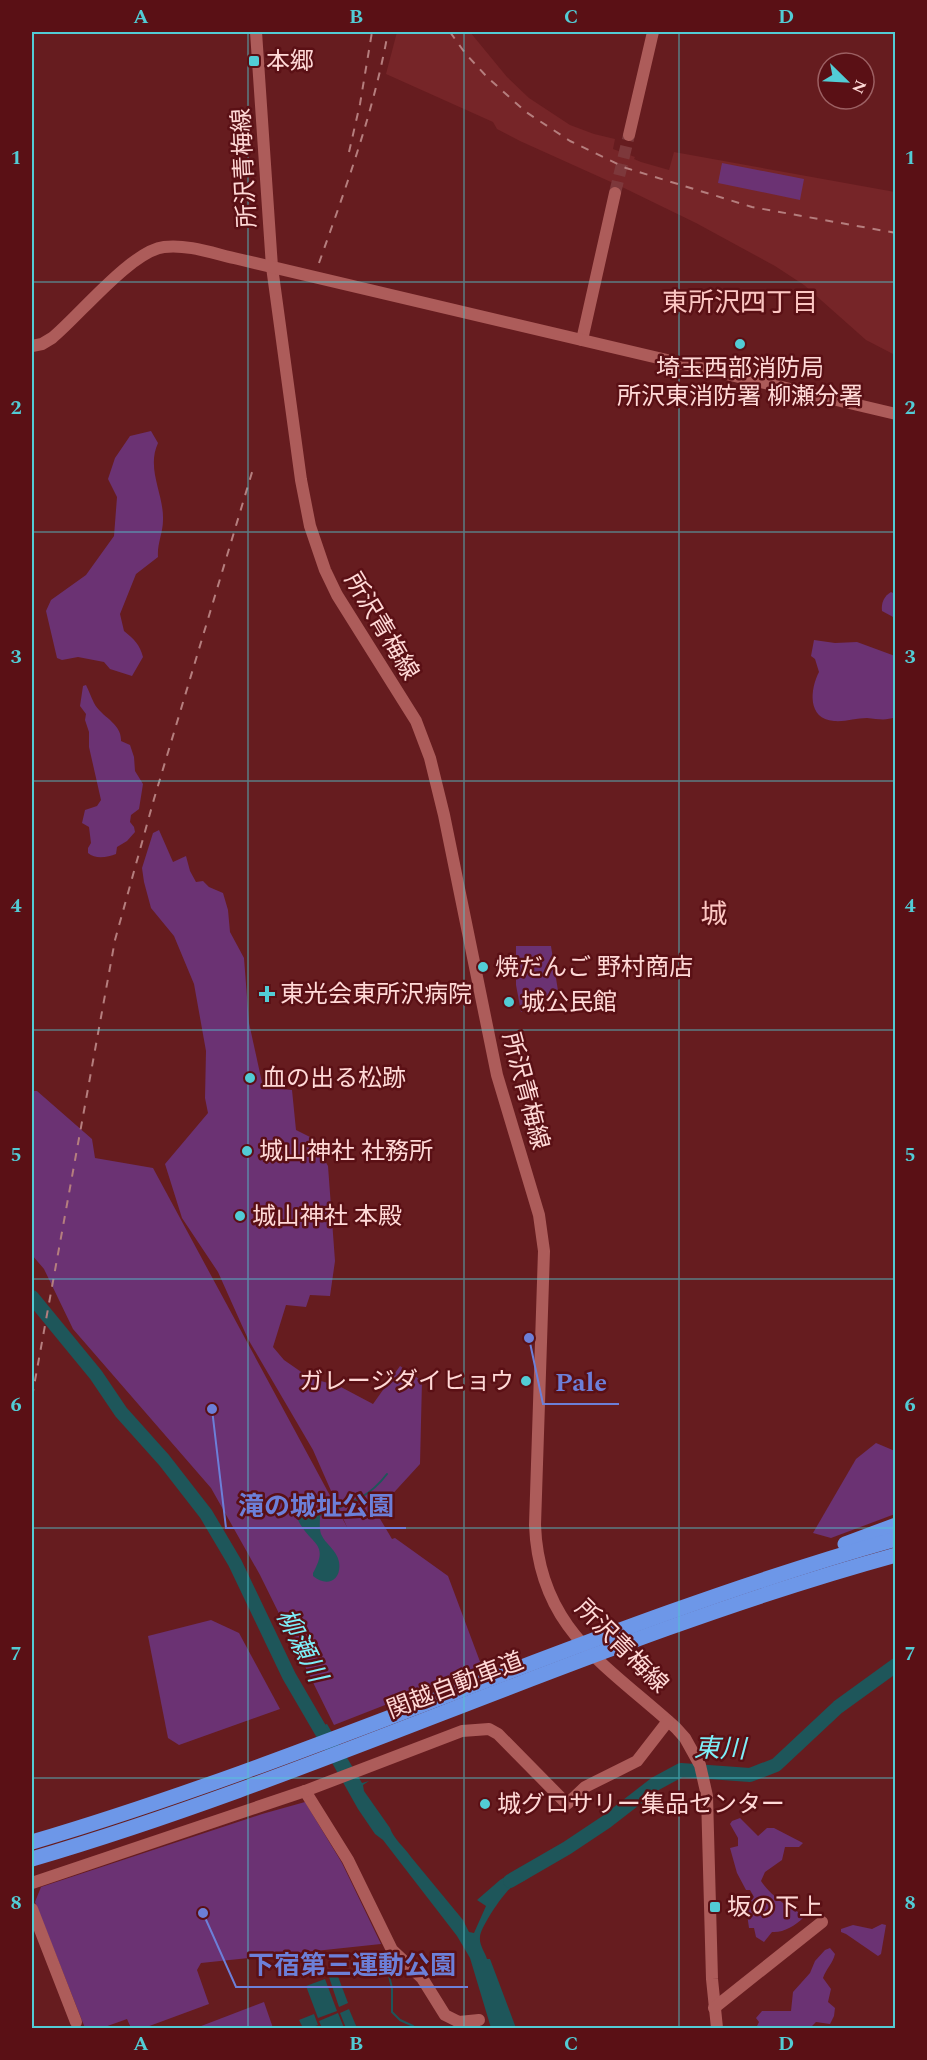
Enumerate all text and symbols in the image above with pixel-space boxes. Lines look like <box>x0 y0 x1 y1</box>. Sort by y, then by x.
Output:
text: A <box>133 2 149 32</box>
text: B <box>349 2 363 32</box>
text: C <box>564 2 578 32</box>
text: D <box>778 2 794 32</box>
place label: 本郷 <box>266 44 314 80</box>
north arrow <box>816 51 876 111</box>
marker: 本郷 <box>247 54 261 68</box>
text: N <box>845 76 872 98</box>
street label: 所沢青梅線 <box>224 107 266 229</box>
text: 1 <box>10 143 22 173</box>
text: 1 <box>904 143 916 173</box>
district label: 東所沢四丁目 <box>662 283 818 323</box>
marker: 埼玉西部消防局 所沢東消防署 柳瀬分署 <box>733 337 747 351</box>
place label: 埼玉西部消防局 所沢東消防署 柳瀬分署 <box>617 351 863 415</box>
text: 2 <box>10 393 22 423</box>
text: 2 <box>904 393 916 423</box>
street label: 所沢青梅線 <box>335 566 427 687</box>
text: 3 <box>10 642 22 672</box>
text: 3 <box>904 642 916 672</box>
text: 4 <box>10 891 22 921</box>
text: 4 <box>904 891 916 921</box>
district label: 城 <box>701 894 728 936</box>
place label: 焼だんご 野村商店 <box>495 950 693 986</box>
marker: 焼だんご 野村商店 <box>476 960 490 974</box>
place label: 東光会東所沢病院 <box>280 977 472 1013</box>
marker: 東光会東所沢病院 <box>258 985 276 1003</box>
place label: 城公民館 <box>521 985 617 1021</box>
marker: 城公民館 <box>502 995 516 1009</box>
street label: 所沢青梅線 <box>492 1029 558 1154</box>
place label: 血の出る松跡 <box>262 1061 406 1097</box>
marker: 血の出る松跡 <box>243 1071 257 1085</box>
place label: 城山神社 社務所 <box>259 1134 433 1170</box>
text: 5 <box>10 1140 22 1170</box>
text: 5 <box>904 1140 916 1170</box>
marker: 城山神社 社務所 <box>240 1144 254 1158</box>
place label: 城山神社 本殿 <box>252 1199 402 1235</box>
marker: 城山神社 本殿 <box>233 1209 247 1223</box>
callout: Pale <box>543 1360 619 1404</box>
text: Pale <box>555 1363 607 1403</box>
place label: ガレージダイヒョウ <box>299 1364 514 1400</box>
marker: ガレージダイヒョウ <box>519 1374 533 1388</box>
text: 6 <box>10 1390 22 1420</box>
text: 6 <box>904 1390 916 1420</box>
callout: 滝の城址公園 <box>226 1484 406 1528</box>
text: 滝の城址公園 <box>238 1487 394 1527</box>
street label: 所沢青梅線 <box>566 1592 676 1702</box>
water label: 柳瀬川 <box>266 1602 338 1692</box>
text: 7 <box>10 1639 22 1669</box>
text: 7 <box>904 1639 916 1669</box>
street label: 関越自動車道 <box>382 1643 529 1729</box>
water label: 東川 <box>694 1729 749 1770</box>
place label: 城グロサリー集品センター <box>497 1787 785 1823</box>
marker: 城グロサリー集品センター <box>478 1797 492 1811</box>
text: 8 <box>10 1888 22 1918</box>
text: 8 <box>904 1888 916 1918</box>
place label: 坂の下上 <box>727 1890 823 1926</box>
marker: 坂の下上 <box>708 1900 722 1914</box>
callout: 下宿第三運動公園 <box>236 1943 468 1987</box>
text: 下宿第三運動公園 <box>248 1946 456 1986</box>
text: A <box>133 2029 149 2059</box>
text: B <box>349 2029 363 2059</box>
text: C <box>564 2029 578 2059</box>
text: D <box>778 2029 794 2059</box>

